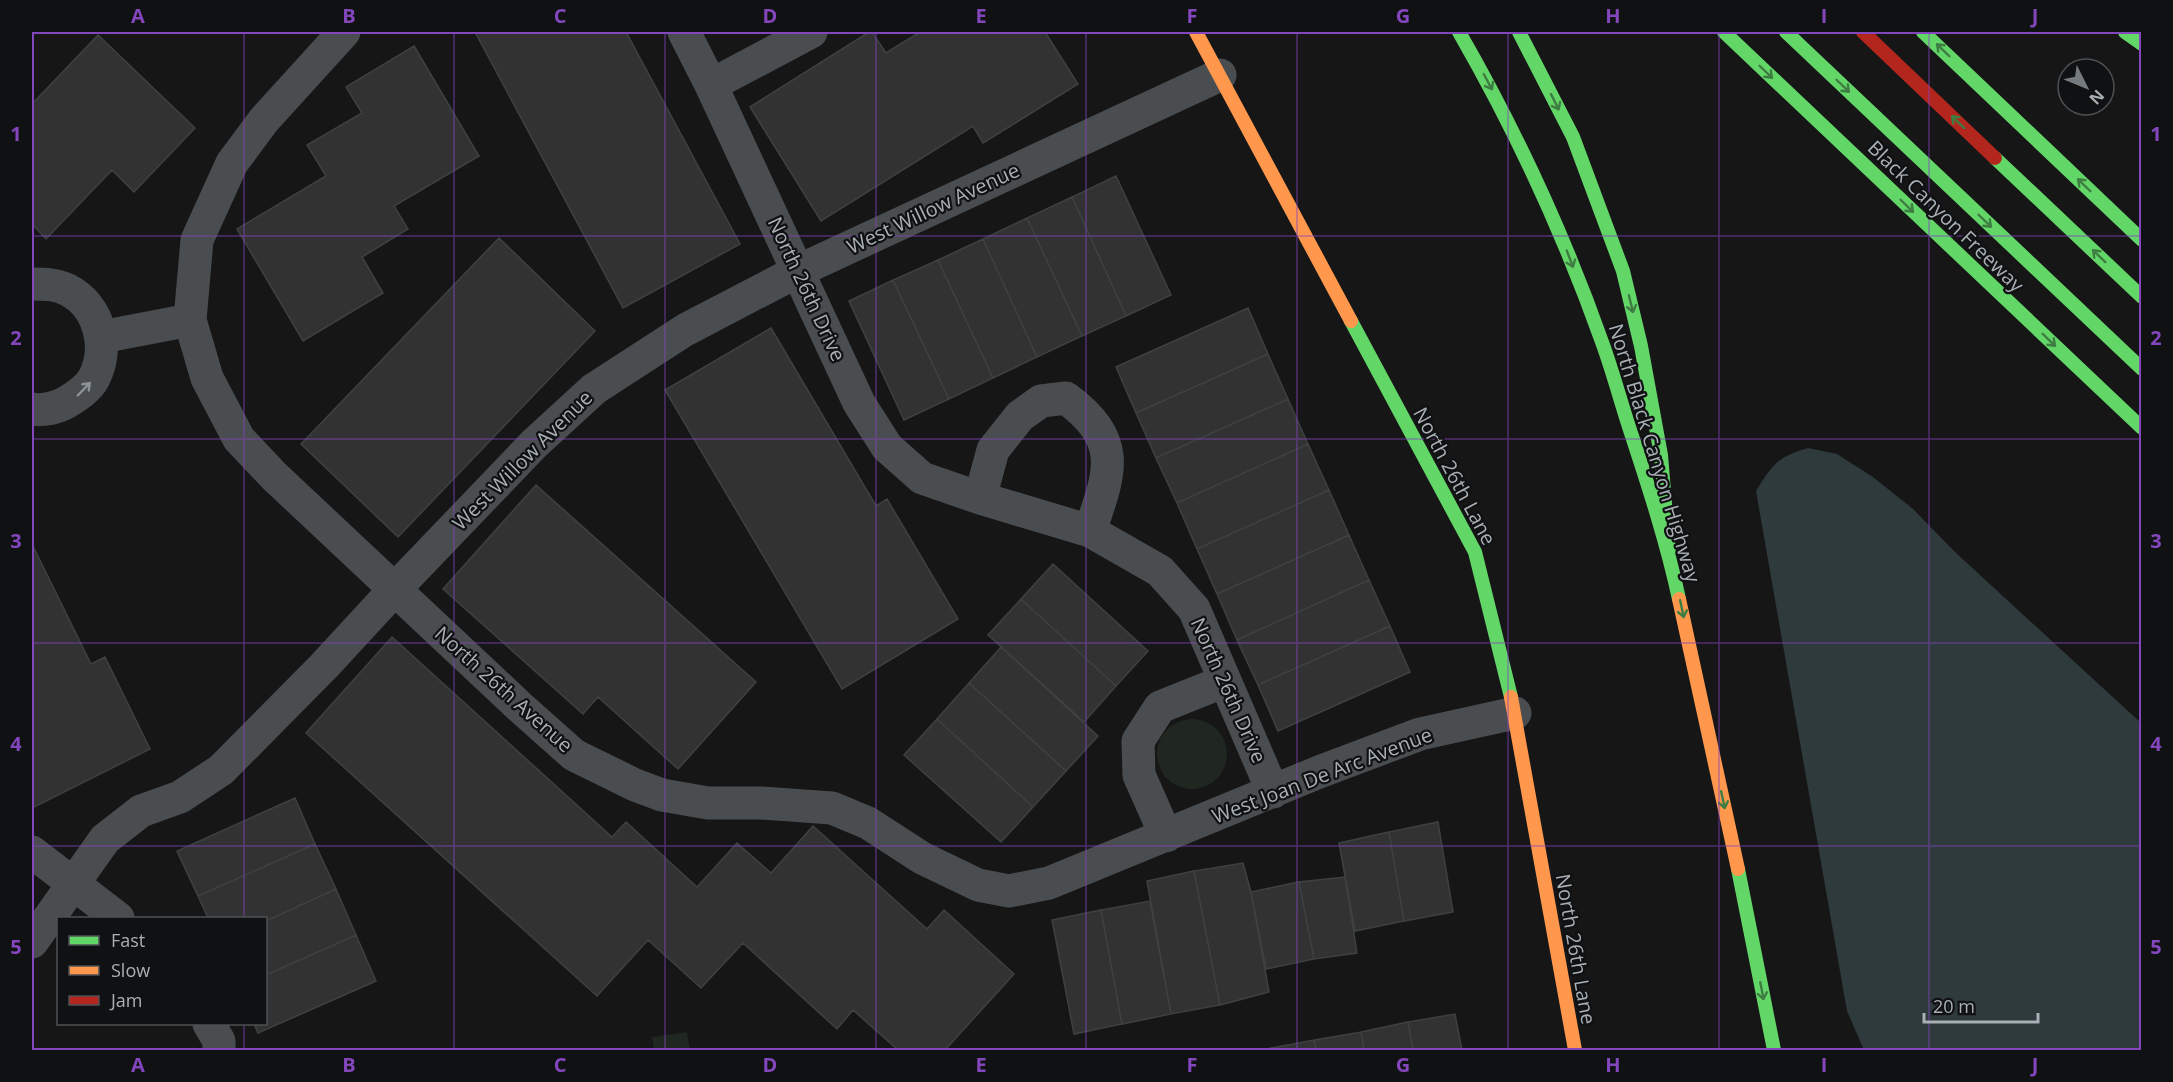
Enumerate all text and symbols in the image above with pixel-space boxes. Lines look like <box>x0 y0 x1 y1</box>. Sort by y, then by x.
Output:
text: A <box>131 2 145 29</box>
text: B <box>342 2 356 29</box>
text: C <box>554 2 567 29</box>
text: D <box>763 2 777 29</box>
text: E <box>975 2 987 29</box>
text: F <box>1187 2 1197 29</box>
text: G <box>1396 2 1410 29</box>
text: H <box>1605 2 1621 29</box>
text: I <box>1821 2 1827 29</box>
text: J <box>2030 2 2038 29</box>
one-way arrow <box>1935 43 1950 58</box>
north arrow <box>2056 57 2116 117</box>
one-way arrow <box>1758 65 1773 79</box>
one-way arrow <box>1483 73 1494 91</box>
one-way arrow <box>1836 79 1851 93</box>
text: N <box>2084 85 2109 109</box>
one-way arrow <box>1550 93 1562 111</box>
one-way arrow <box>1950 115 1965 129</box>
text: 1 <box>10 120 22 147</box>
text: 1 <box>2150 120 2162 147</box>
street label: Black Canyon Freeway <box>1862 134 2031 298</box>
street label: West Willow Avenue <box>842 156 1024 260</box>
one-way arrow <box>2076 178 2091 192</box>
one-way arrow <box>1900 199 1915 213</box>
street label: North 26th Drive <box>762 212 852 366</box>
one-way arrow <box>1977 213 1992 228</box>
one-way arrow <box>2092 249 2107 264</box>
one-way arrow <box>1565 250 1576 268</box>
one-way arrow <box>1625 294 1637 313</box>
street label: North Black Canyon Highway <box>1603 320 1708 587</box>
text: 2 <box>10 324 22 351</box>
text: 2 <box>2150 324 2162 351</box>
one-way arrow <box>2041 333 2056 347</box>
one-way arrow <box>76 382 91 397</box>
street label: West Willow Avenue <box>446 384 598 536</box>
street label: North 26th Lane <box>1407 402 1503 550</box>
text: 3 <box>10 527 22 554</box>
text: 3 <box>2150 527 2162 554</box>
one-way arrow <box>1677 599 1688 619</box>
street label: North 26th Drive <box>1185 613 1273 767</box>
street label: North 26th Avenue <box>429 620 579 758</box>
street label: West Joan De Arc Avenue <box>1208 721 1436 829</box>
text: 4 <box>10 730 22 757</box>
text: 4 <box>2150 730 2162 757</box>
one-way arrow <box>1718 790 1729 809</box>
street label: North 26th Lane <box>1549 872 1603 1026</box>
legend <box>57 917 267 1025</box>
text: Fast <box>111 928 145 952</box>
text: 5 <box>10 933 22 960</box>
text: 5 <box>2150 933 2162 960</box>
text: Slow <box>111 958 150 982</box>
one-way arrow <box>1757 981 1768 1000</box>
scale bar <box>1924 986 2038 1024</box>
text: Jam <box>109 988 143 1012</box>
text: 20 m <box>1933 994 1975 1018</box>
text: A <box>131 1051 145 1078</box>
text: B <box>342 1051 356 1078</box>
text: C <box>554 1051 567 1078</box>
text: D <box>763 1051 777 1078</box>
text: E <box>975 1051 987 1078</box>
text: F <box>1187 1051 1197 1078</box>
text: G <box>1396 1051 1410 1078</box>
text: H <box>1605 1051 1621 1078</box>
text: I <box>1821 1051 1827 1078</box>
text: J <box>2030 1051 2038 1078</box>

